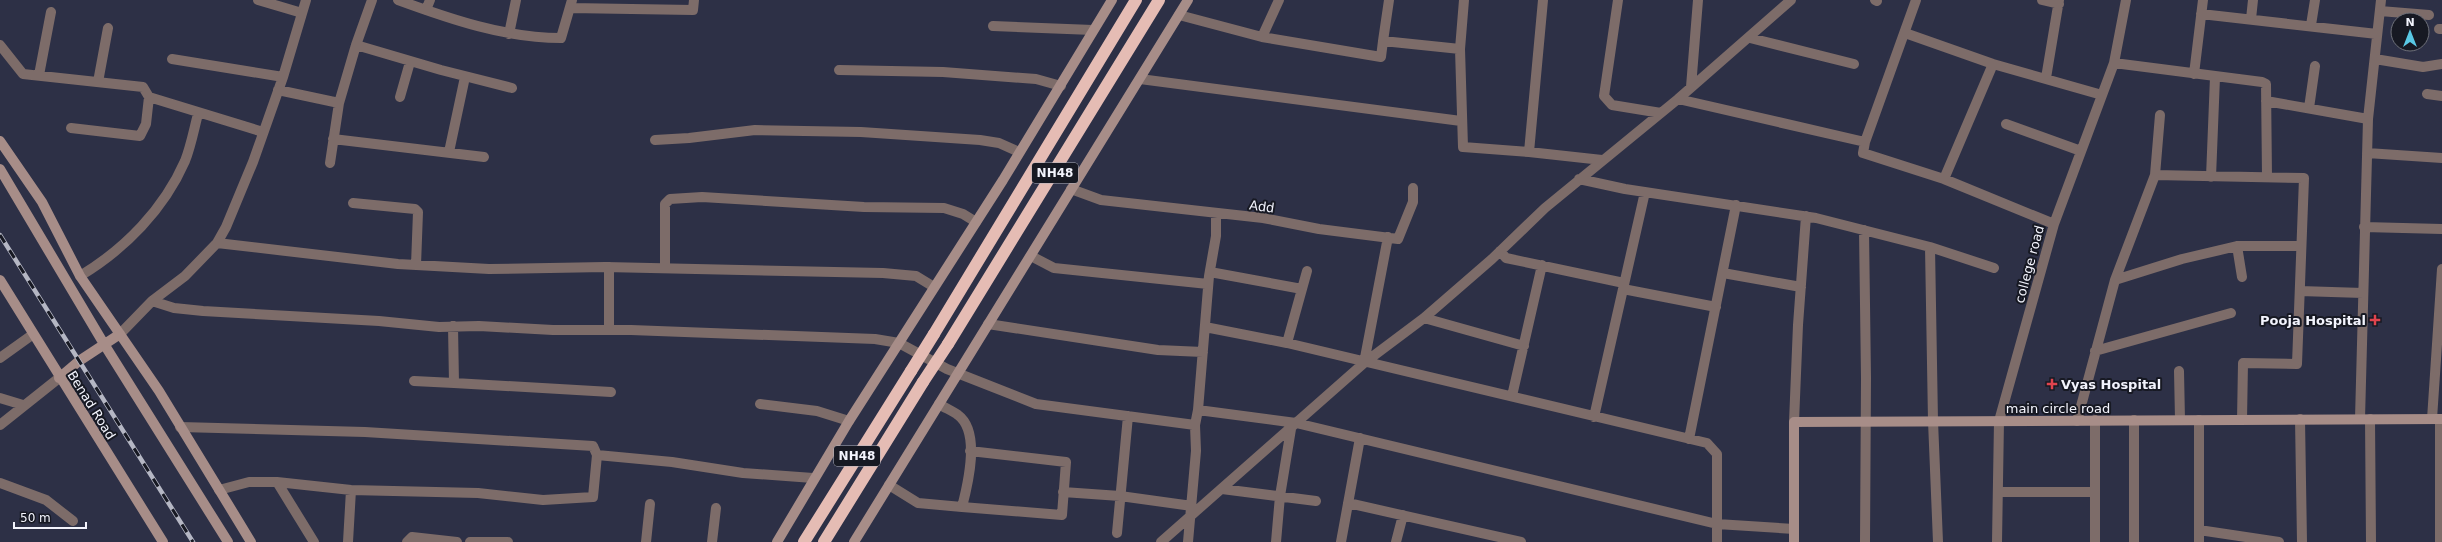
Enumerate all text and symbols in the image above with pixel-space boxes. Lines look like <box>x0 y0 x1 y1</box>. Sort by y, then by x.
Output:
north arrow <box>2390 12 2430 52</box>
text: N <box>2405 16 2415 29</box>
road number: NH48 <box>1032 163 1078 183</box>
street label: Add <box>1248 197 1275 216</box>
street label: college road <box>2012 224 2047 305</box>
place label: Pooja Hospital <box>2260 313 2366 328</box>
marker: Pooja Hospital <box>2369 314 2381 326</box>
street label: Benad Road <box>65 368 119 442</box>
place label: Vyas Hospital <box>2061 377 2161 392</box>
marker: Vyas Hospital <box>2046 378 2058 390</box>
street label: main circle road <box>2006 401 2110 416</box>
road number: NH48 <box>834 446 880 466</box>
scale bar <box>14 504 86 530</box>
text: 50 m <box>20 511 51 525</box>

